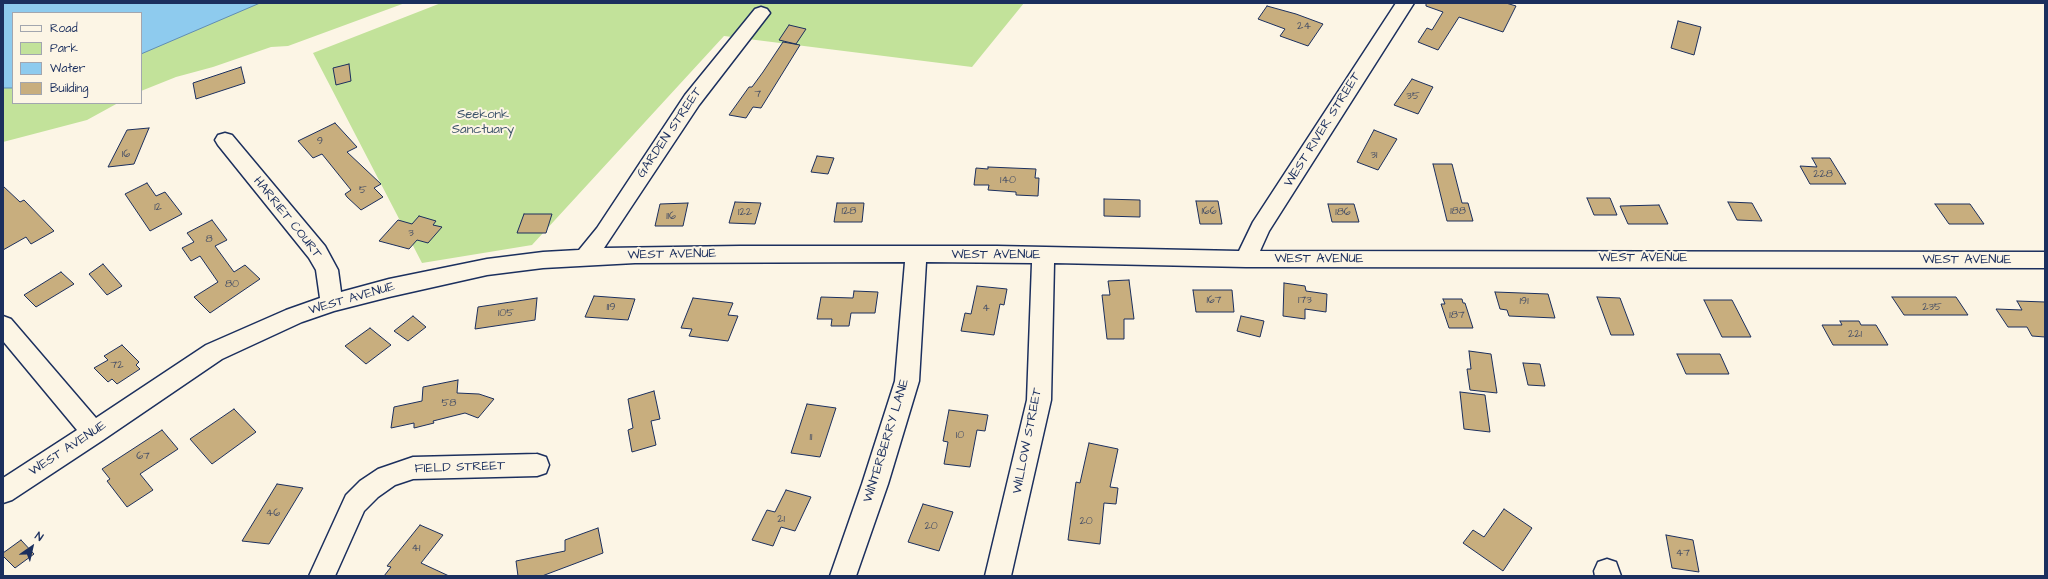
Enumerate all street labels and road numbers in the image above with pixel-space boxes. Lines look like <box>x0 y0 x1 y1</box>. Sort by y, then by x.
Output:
street label: WEST RIVER STREET <box>1281 70 1365 190</box>
street label: GARDEN STREET <box>634 85 706 181</box>
street label: HARRIET COURT <box>249 174 325 262</box>
street label: WEST AVENUE <box>627 246 717 264</box>
street label: WEST AVENUE <box>952 247 1040 263</box>
street label: WEST AVENUE <box>1599 250 1687 266</box>
street label: WEST AVENUE <box>1275 251 1363 267</box>
street label: WEST AVENUE <box>1923 252 2011 268</box>
street label: WEST AVENUE <box>307 279 397 319</box>
street label: WINTERBERRY LANE <box>861 377 913 505</box>
street label: WILLOW STREET <box>1010 387 1046 495</box>
street label: WEST AVENUE <box>26 418 110 480</box>
street label: FIELD STREET <box>415 459 505 477</box>

